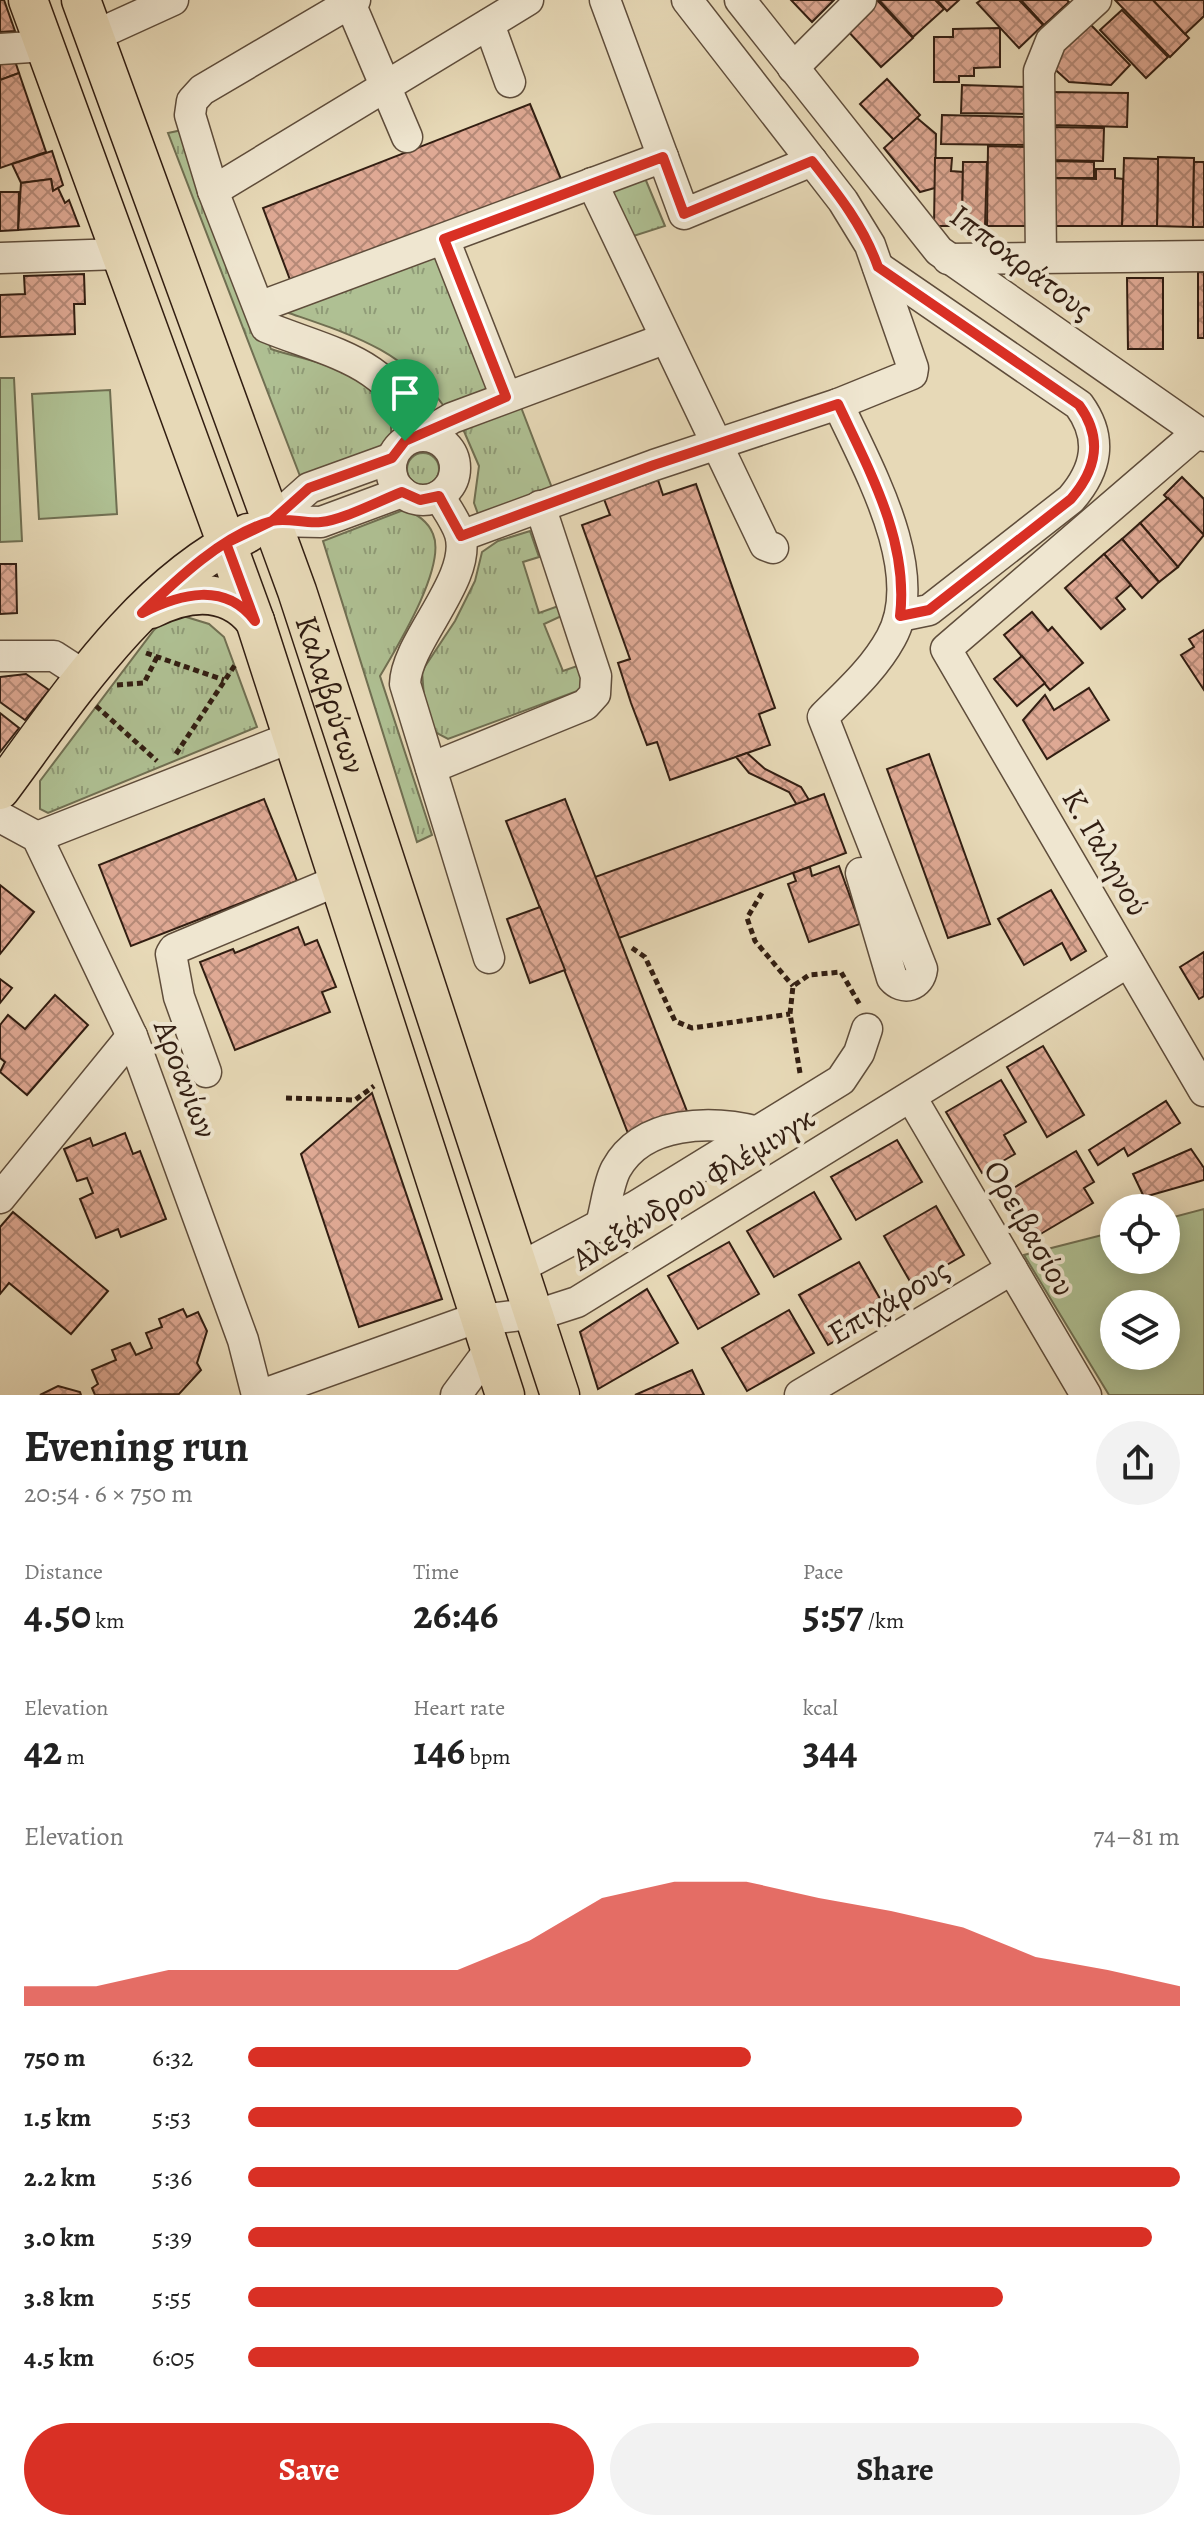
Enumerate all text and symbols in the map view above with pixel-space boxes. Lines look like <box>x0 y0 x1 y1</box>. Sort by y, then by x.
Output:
street label: Ιπποκράτους <box>941 194 1103 330</box>
pin <box>371 359 439 441</box>
icon: arrive <box>383 371 427 415</box>
street label: Καλαβρύτων <box>284 610 377 779</box>
street label: Κ. Γαληνού <box>1052 780 1160 924</box>
street label: Αροανίων <box>143 1013 229 1145</box>
street label: Αλεξάνδρου Φλέμινγκ <box>562 1095 823 1281</box>
street label: Ορειβασίου <box>973 1152 1087 1304</box>
map controls <box>1100 1194 1180 1370</box>
button: locate <box>1100 1194 1180 1274</box>
street label: Επιχάρους <box>819 1247 957 1355</box>
button: layers <box>1100 1290 1180 1370</box>
text: Evening run <box>24 1416 249 1476</box>
button: share <box>1096 1421 1180 1505</box>
text: 20:54 · 6 × 750 m <box>24 1476 193 1511</box>
text: Distance <box>24 1557 103 1587</box>
text: Time <box>413 1557 459 1587</box>
text: Pace <box>803 1557 843 1587</box>
text: 4.50 <box>24 1587 91 1642</box>
text: 26:46 <box>413 1587 498 1642</box>
text: 5:57 <box>803 1587 863 1642</box>
text: km <box>91 1606 125 1636</box>
text: /km <box>863 1606 904 1636</box>
text: Elevation <box>24 1693 108 1723</box>
text: Heart rate <box>413 1693 505 1723</box>
text: kcal <box>803 1693 838 1723</box>
text: 42 <box>24 1723 62 1778</box>
text: 146 <box>413 1723 465 1778</box>
text: 344 <box>803 1723 857 1778</box>
text: m <box>62 1742 85 1772</box>
text: bpm <box>465 1742 511 1772</box>
text: Elevation <box>24 1819 124 1854</box>
text: 74–81 m <box>1093 1819 1180 1854</box>
text: 750 m <box>24 2040 86 2075</box>
text: 6:32 <box>152 2040 193 2075</box>
text: 1.5 km <box>24 2100 91 2135</box>
text: 5:53 <box>152 2100 191 2135</box>
text: 2.2 km <box>24 2160 96 2195</box>
text: 5:36 <box>152 2160 192 2195</box>
text: 3.0 km <box>24 2220 95 2255</box>
text: 5:39 <box>152 2220 192 2255</box>
text: 3.8 km <box>24 2280 95 2315</box>
text: 5:55 <box>152 2280 192 2315</box>
text: 4.5 km <box>24 2340 94 2375</box>
text: 6:05 <box>152 2340 195 2375</box>
button: Save <box>24 2423 594 2515</box>
button: Share <box>610 2423 1180 2515</box>

